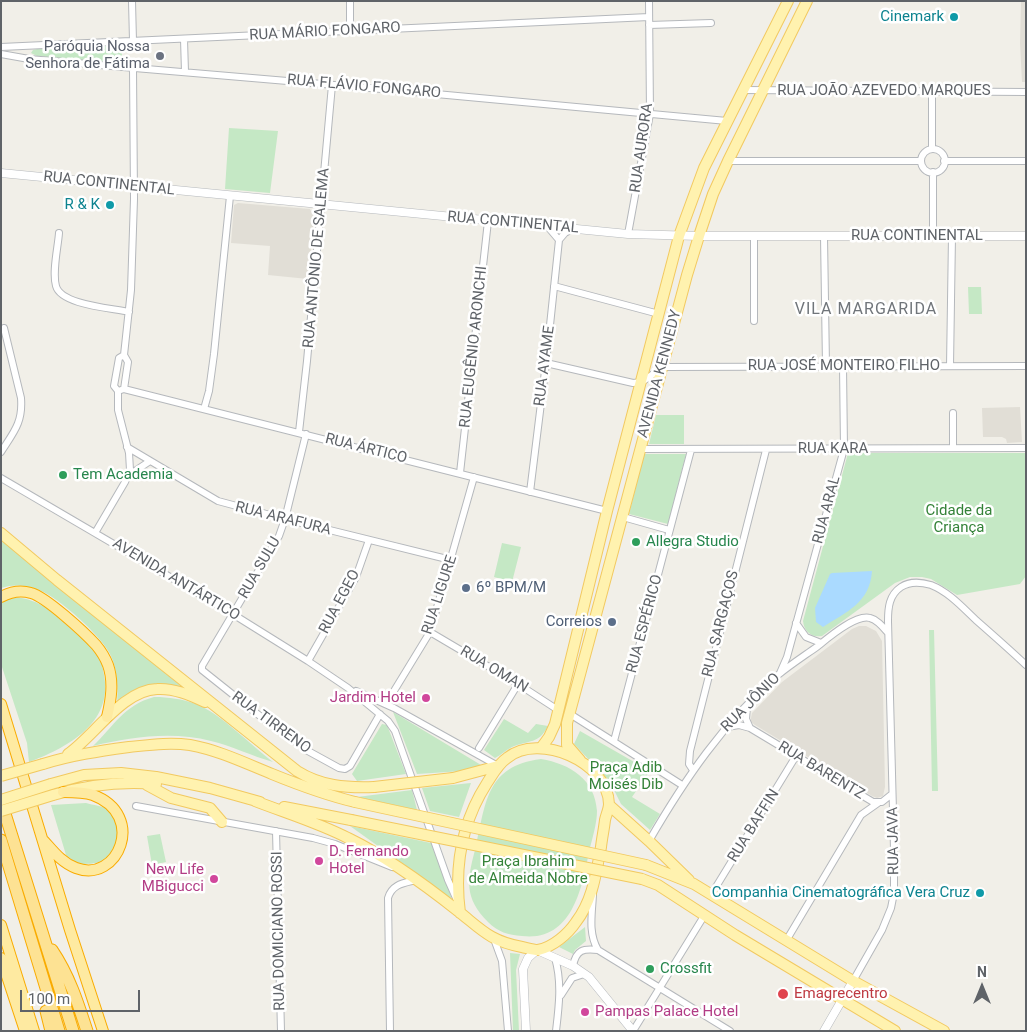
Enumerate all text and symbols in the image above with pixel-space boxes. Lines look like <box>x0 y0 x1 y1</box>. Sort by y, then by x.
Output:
place label: Cinemark <box>880 8 944 26</box>
marker: Cinemark <box>948 11 960 23</box>
street label: RUA MÁRIO FONGARO <box>249 19 401 45</box>
place label: Paróquia Nossa Senhora de Fátima <box>25 38 150 73</box>
marker: Paróquia Nossa Senhora de Fátima <box>154 50 166 62</box>
street label: RUA FLÁVIO FONGARO <box>286 71 442 103</box>
street label: RUA JOÃO AZEVEDO MARQUES <box>777 82 991 100</box>
street label: RUA AURORA <box>627 102 657 194</box>
street label: RUA ANTÔNIO DE SALEMA <box>300 167 334 349</box>
street label: RUA CONTINENTAL <box>42 168 176 200</box>
place label: R & K <box>65 196 100 214</box>
marker: R & K <box>104 199 116 211</box>
street label: RUA CONTINENTAL <box>447 208 579 238</box>
street label: RUA CONTINENTAL <box>851 227 983 245</box>
street label: RUA EUGÊNIO ARONCHI <box>457 265 491 429</box>
district label: VILA MARGARIDA <box>793 300 939 320</box>
street label: AVENIDA KENNEDY <box>634 308 686 440</box>
street label: RUA AYAME <box>531 325 559 407</box>
street label: RUA JOSÉ MONTEIRO FILHO <box>748 357 940 375</box>
street label: RUA ÁRTICO <box>323 430 409 468</box>
street label: RUA KARA <box>798 440 868 458</box>
place label: Tem Academia <box>73 466 173 484</box>
marker: Tem Academia <box>57 469 69 481</box>
street label: RUA ARAL <box>809 474 845 546</box>
street label: RUA ARAFURA <box>233 498 333 540</box>
park label: Cidade da Criança <box>926 502 992 537</box>
place label: Allegra Studio <box>646 533 739 551</box>
street label: RUA SULU <box>235 534 285 602</box>
street label: AVENIDA ANTÁRTICO <box>109 535 243 625</box>
marker: Allegra Studio <box>630 536 642 548</box>
street label: RUA LIGURE <box>419 553 461 637</box>
street label: RUA EGEO <box>316 567 364 637</box>
street label: RUA SARGAÇOS <box>699 569 743 679</box>
street label: RUA ESPÉRICO <box>623 573 667 675</box>
place label: 6º BPM/M <box>476 579 546 597</box>
marker: 6º BPM/M <box>460 582 472 594</box>
place label: Correios <box>546 613 602 631</box>
marker: Correios <box>606 616 618 628</box>
street label: RUA OMAN <box>457 643 531 697</box>
street label: RUA JÔNIO <box>718 670 784 736</box>
street label: RUA TIRRENO <box>228 688 314 758</box>
place label: Jardim Hotel <box>330 689 416 707</box>
marker: Jardim Hotel <box>420 692 432 704</box>
street label: RUA BARENTZ <box>775 738 867 804</box>
park label: Praça Adib Moisés Dib <box>589 759 663 794</box>
street label: RUA BAFFIN <box>724 786 784 866</box>
street label: RUA JAVA <box>884 807 904 875</box>
place label: D. Fernando Hotel <box>329 843 409 878</box>
street label: RUA DOMICIANO ROSSI <box>269 851 289 1011</box>
park label: Praça Ibrahim de Almeida Nobre <box>468 853 588 888</box>
marker: D. Fernando Hotel <box>313 855 325 867</box>
place label: New Life MBigucci <box>142 861 204 896</box>
marker: New Life MBigucci <box>208 873 220 885</box>
place label: Companhia Cinematográfica Vera Cruz <box>712 884 970 902</box>
marker: Companhia Cinematográfica Vera Cruz <box>974 887 986 899</box>
place label: Crossfit <box>660 960 712 978</box>
north arrow <box>957 962 1007 1012</box>
marker: Crossfit <box>644 963 656 975</box>
text: N <box>977 964 987 980</box>
scale bar <box>22 980 142 1012</box>
place label: Emagrecentro <box>794 985 888 1003</box>
marker: Emagrecentro <box>776 987 790 1001</box>
text: 100 m <box>28 990 70 1008</box>
place label: Pampas Palace Hotel <box>595 1003 738 1021</box>
marker: Pampas Palace Hotel <box>579 1006 591 1018</box>

